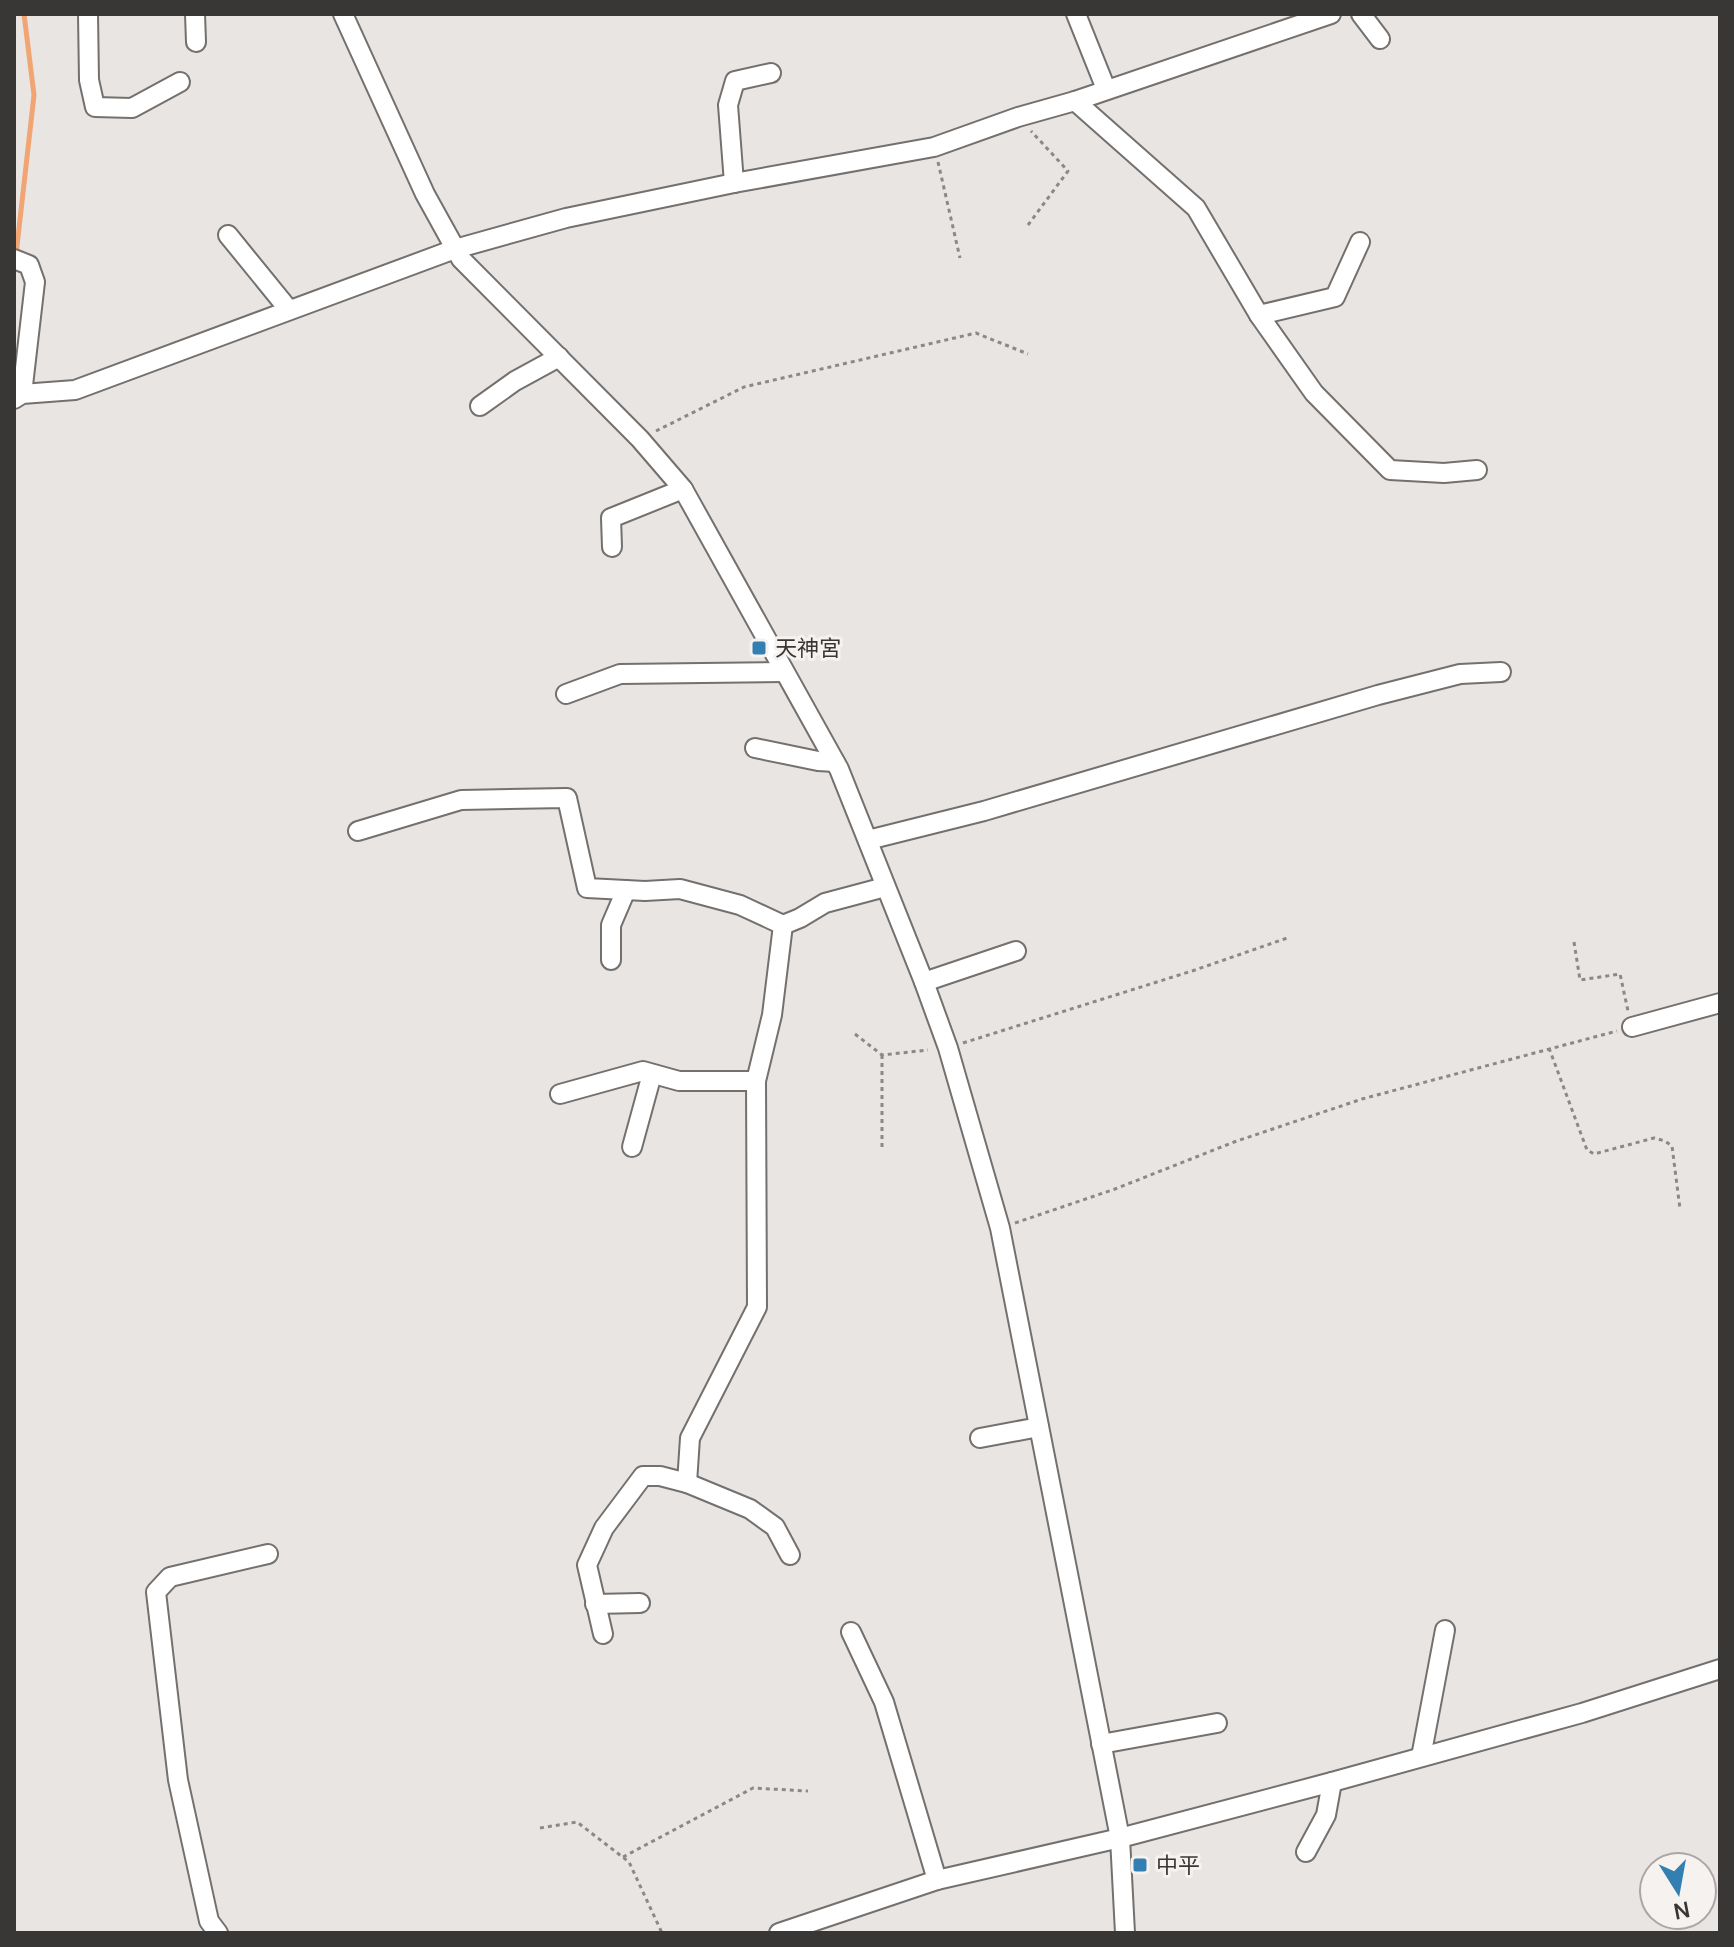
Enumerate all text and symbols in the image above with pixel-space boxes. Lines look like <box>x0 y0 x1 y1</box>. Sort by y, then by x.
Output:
place label: 天神宮 <box>775 633 841 663</box>
marker: 天神宮 <box>750 639 768 657</box>
place label: 中平 <box>1156 1850 1200 1880</box>
north arrow <box>1638 1851 1718 1931</box>
marker: 中平 <box>1131 1856 1149 1874</box>
text: N <box>1671 1894 1692 1927</box>

